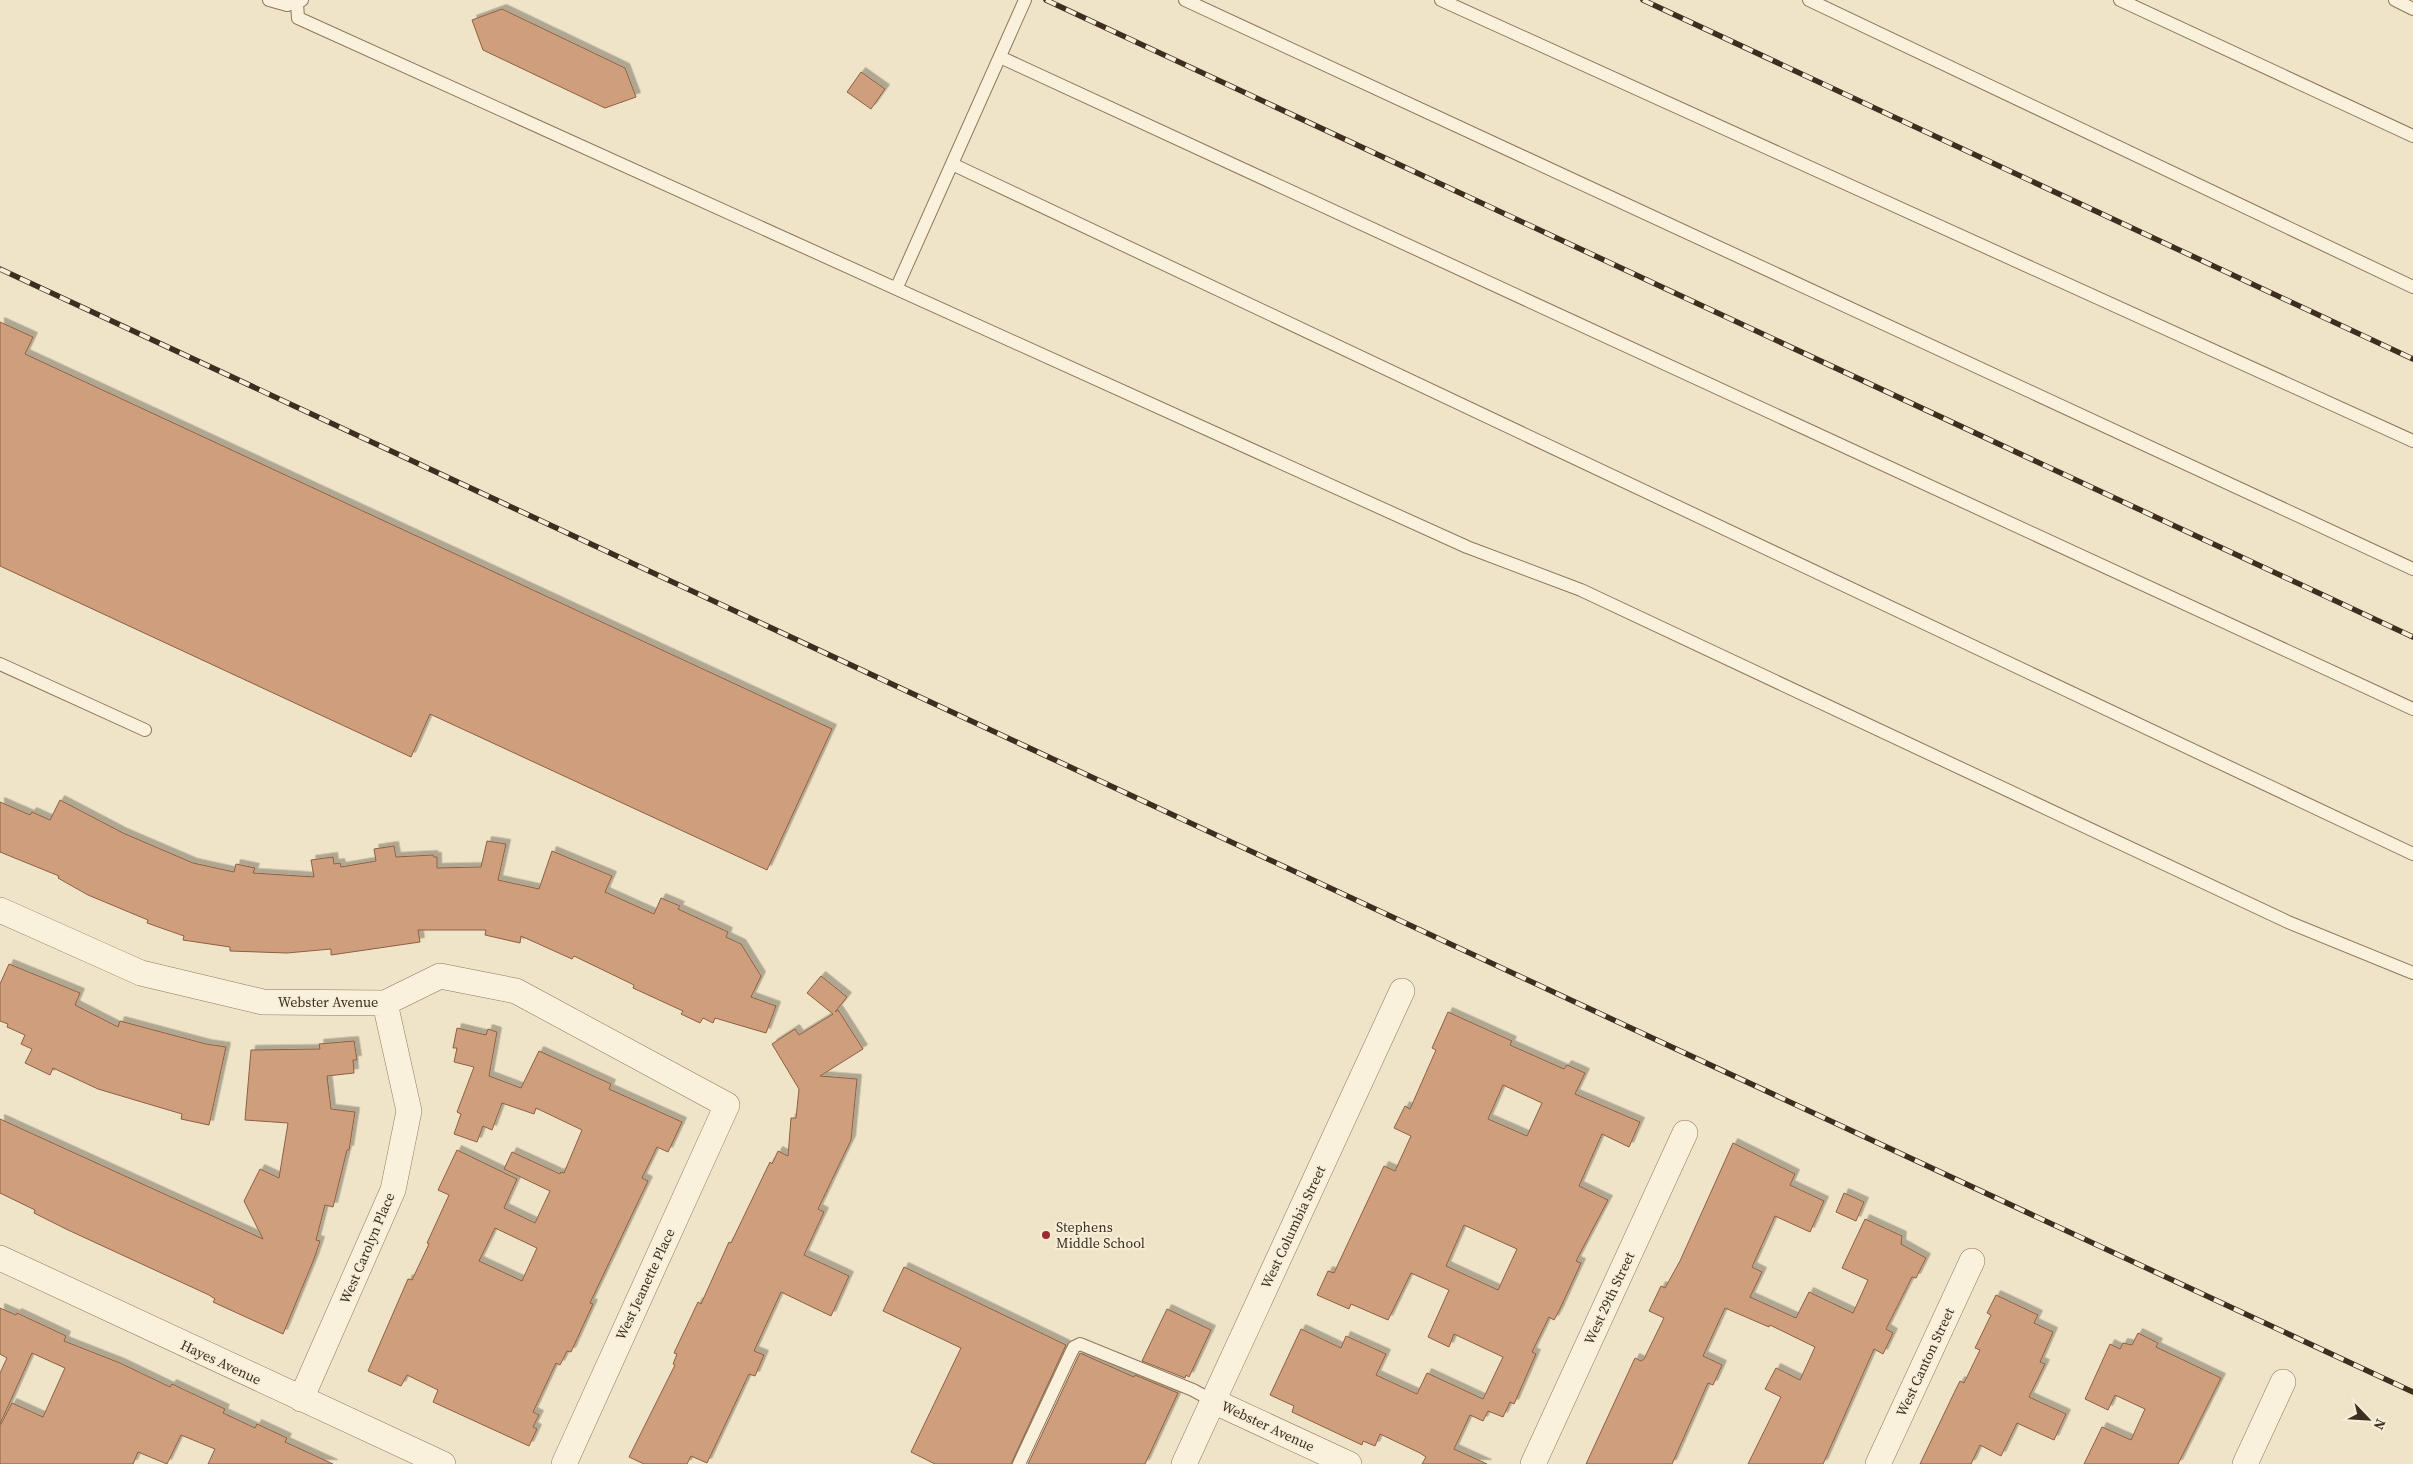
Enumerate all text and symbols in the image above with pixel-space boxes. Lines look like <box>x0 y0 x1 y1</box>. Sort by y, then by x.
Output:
street label: Webster Avenue <box>278 992 378 1012</box>
street label: West Columbia Street <box>1256 1162 1330 1292</box>
street label: West Carolyn Place <box>335 1189 399 1307</box>
place label: Stephens Middle School <box>1056 1217 1145 1253</box>
street label: West Jeanette Place <box>610 1225 680 1343</box>
marker: Stephens Middle School <box>1040 1229 1052 1241</box>
street label: West 29th Street <box>1579 1248 1639 1348</box>
street label: West Canton Street <box>1891 1304 1959 1420</box>
street label: Hayes Avenue <box>177 1335 265 1389</box>
north arrow <box>2343 1394 2393 1444</box>
street label: Webster Avenue <box>1218 1396 1318 1456</box>
text: N <box>2369 1416 2391 1433</box>

